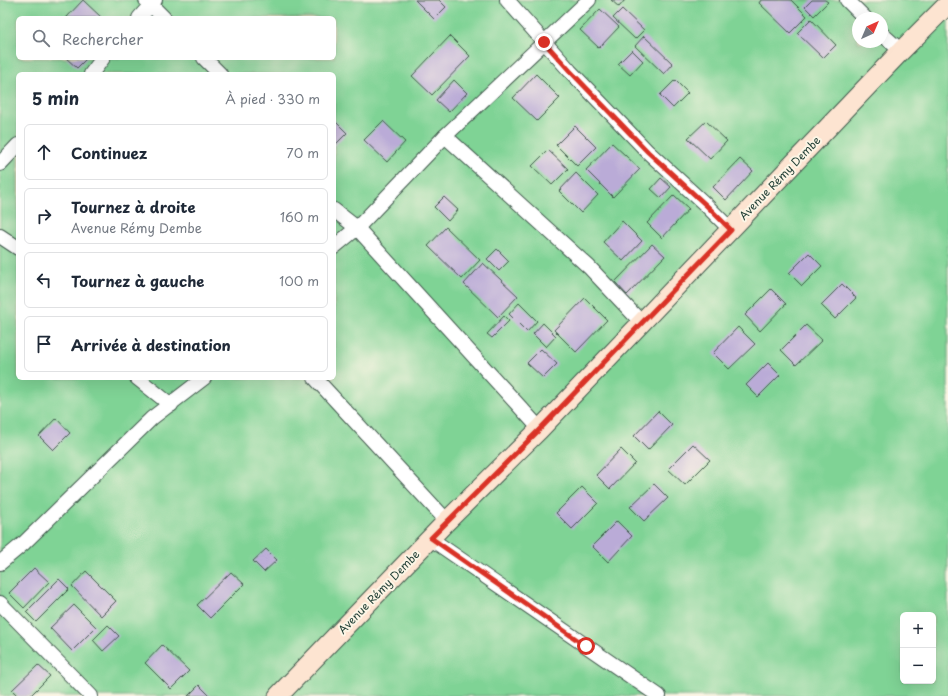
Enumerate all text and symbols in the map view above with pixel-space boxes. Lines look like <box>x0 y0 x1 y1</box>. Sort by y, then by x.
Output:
north arrow <box>852 12 888 48</box>
search box <box>16 16 336 60</box>
icon: search <box>30 27 52 49</box>
text: Rechercher <box>62 27 143 50</box>
route end <box>535 33 553 51</box>
text: 5 min <box>32 85 79 111</box>
text: À pied · 330 m <box>225 89 320 108</box>
street label: Avenue Rémy Dembe <box>735 132 824 223</box>
icon: ahead <box>33 141 55 163</box>
text: Continuez <box>71 141 147 164</box>
text: 70 m <box>286 143 319 162</box>
text: Tournez à droite <box>71 195 196 218</box>
icon: right <box>33 205 55 227</box>
text: 160 m <box>280 207 319 226</box>
text: Avenue Rémy Dembe <box>71 218 202 237</box>
icon: left <box>33 269 55 291</box>
text: Tournez à gauche <box>71 269 205 292</box>
text: 100 m <box>279 271 319 290</box>
icon: arrive <box>33 333 55 355</box>
text: Arrivée à destination <box>71 333 231 356</box>
street label: Avenue Rémy Dembe <box>334 546 423 637</box>
map controls <box>900 612 936 684</box>
button: + <box>900 612 936 648</box>
route start <box>577 637 595 655</box>
button: − <box>900 648 936 684</box>

